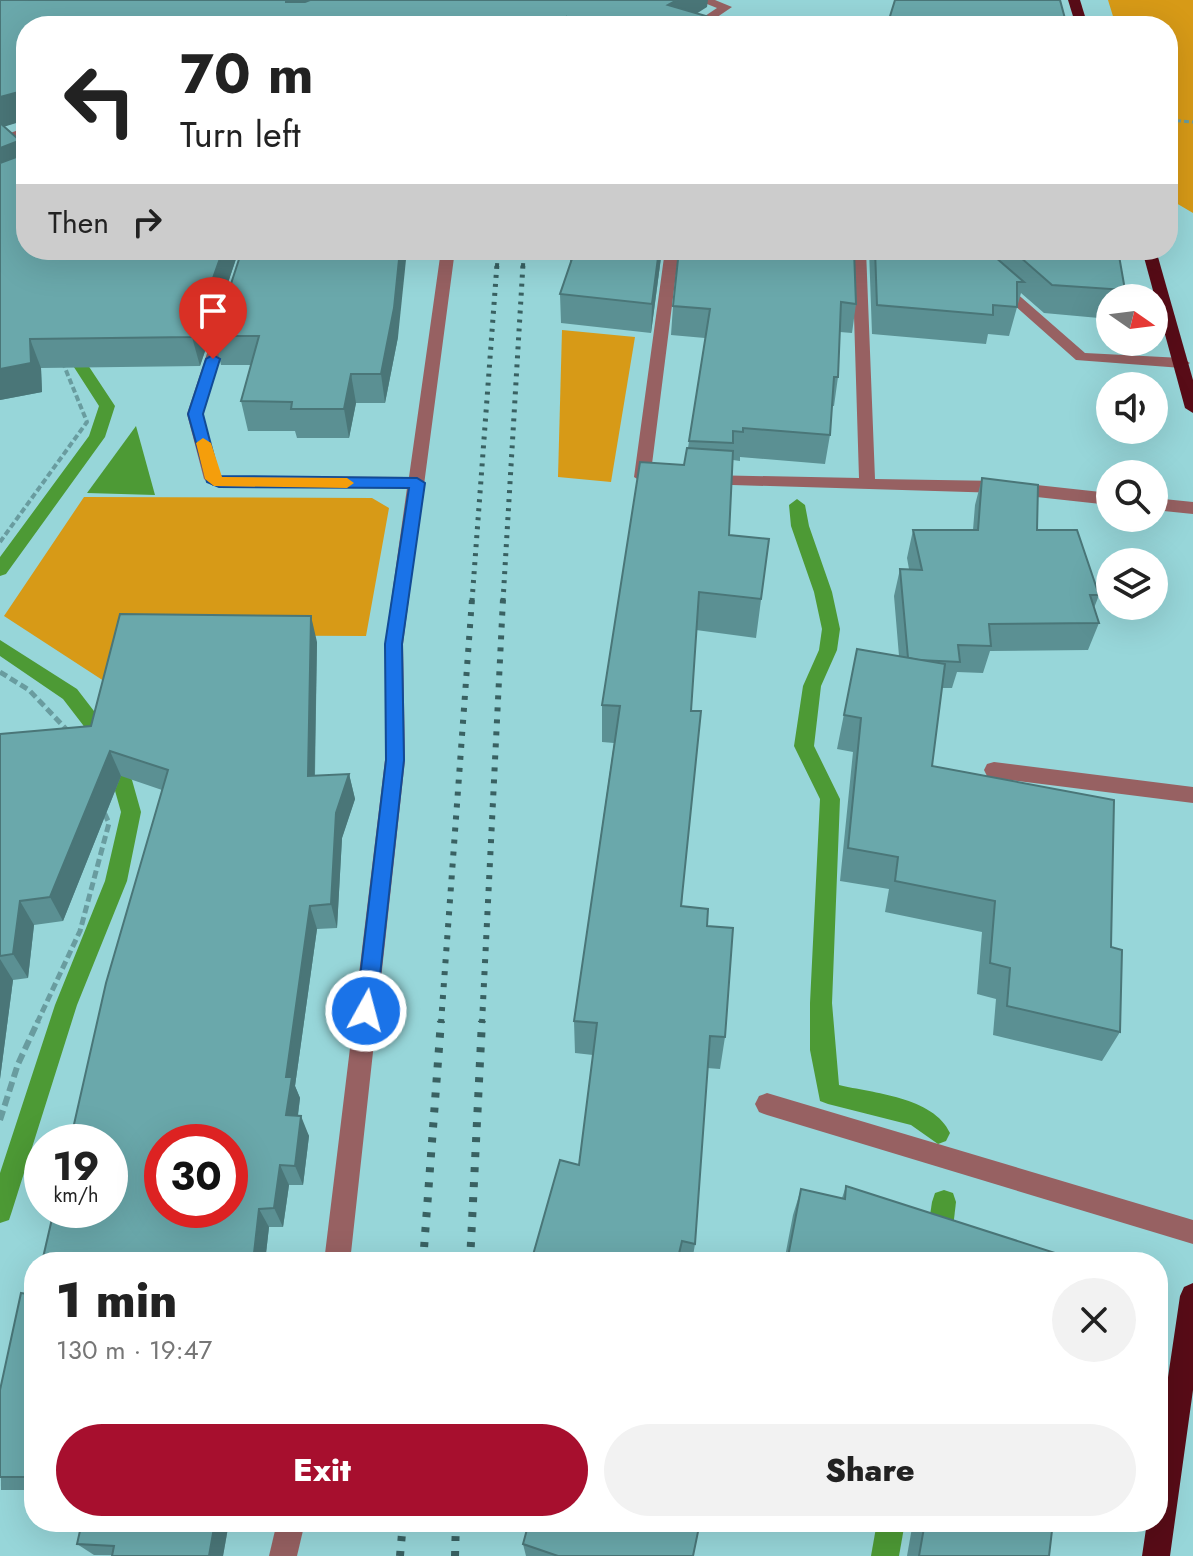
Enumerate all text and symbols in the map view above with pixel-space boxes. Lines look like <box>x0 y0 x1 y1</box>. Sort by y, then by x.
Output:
text: 70 m <box>180 33 314 114</box>
icon: left <box>48 48 152 152</box>
text: Turn left <box>180 108 301 160</box>
icon: right <box>125 200 169 244</box>
text: Then <box>48 201 109 244</box>
pin <box>179 277 247 359</box>
north arrow <box>1096 284 1168 356</box>
map controls <box>1096 284 1168 620</box>
icon: arrive <box>191 289 235 333</box>
button: sound <box>1096 372 1168 444</box>
button: search <box>1096 460 1168 532</box>
button: layers <box>1096 548 1168 620</box>
position arrow <box>324 969 408 1053</box>
speed limit sign: 30 <box>144 1124 248 1228</box>
text: 19 <box>52 1137 100 1195</box>
text: km/h <box>53 1181 99 1210</box>
text: 1 min <box>56 1266 177 1335</box>
button: close <box>1052 1278 1136 1362</box>
text: 130 m · 19:47 <box>56 1331 212 1369</box>
button: Exit <box>56 1424 588 1516</box>
button: Share <box>604 1424 1136 1516</box>

